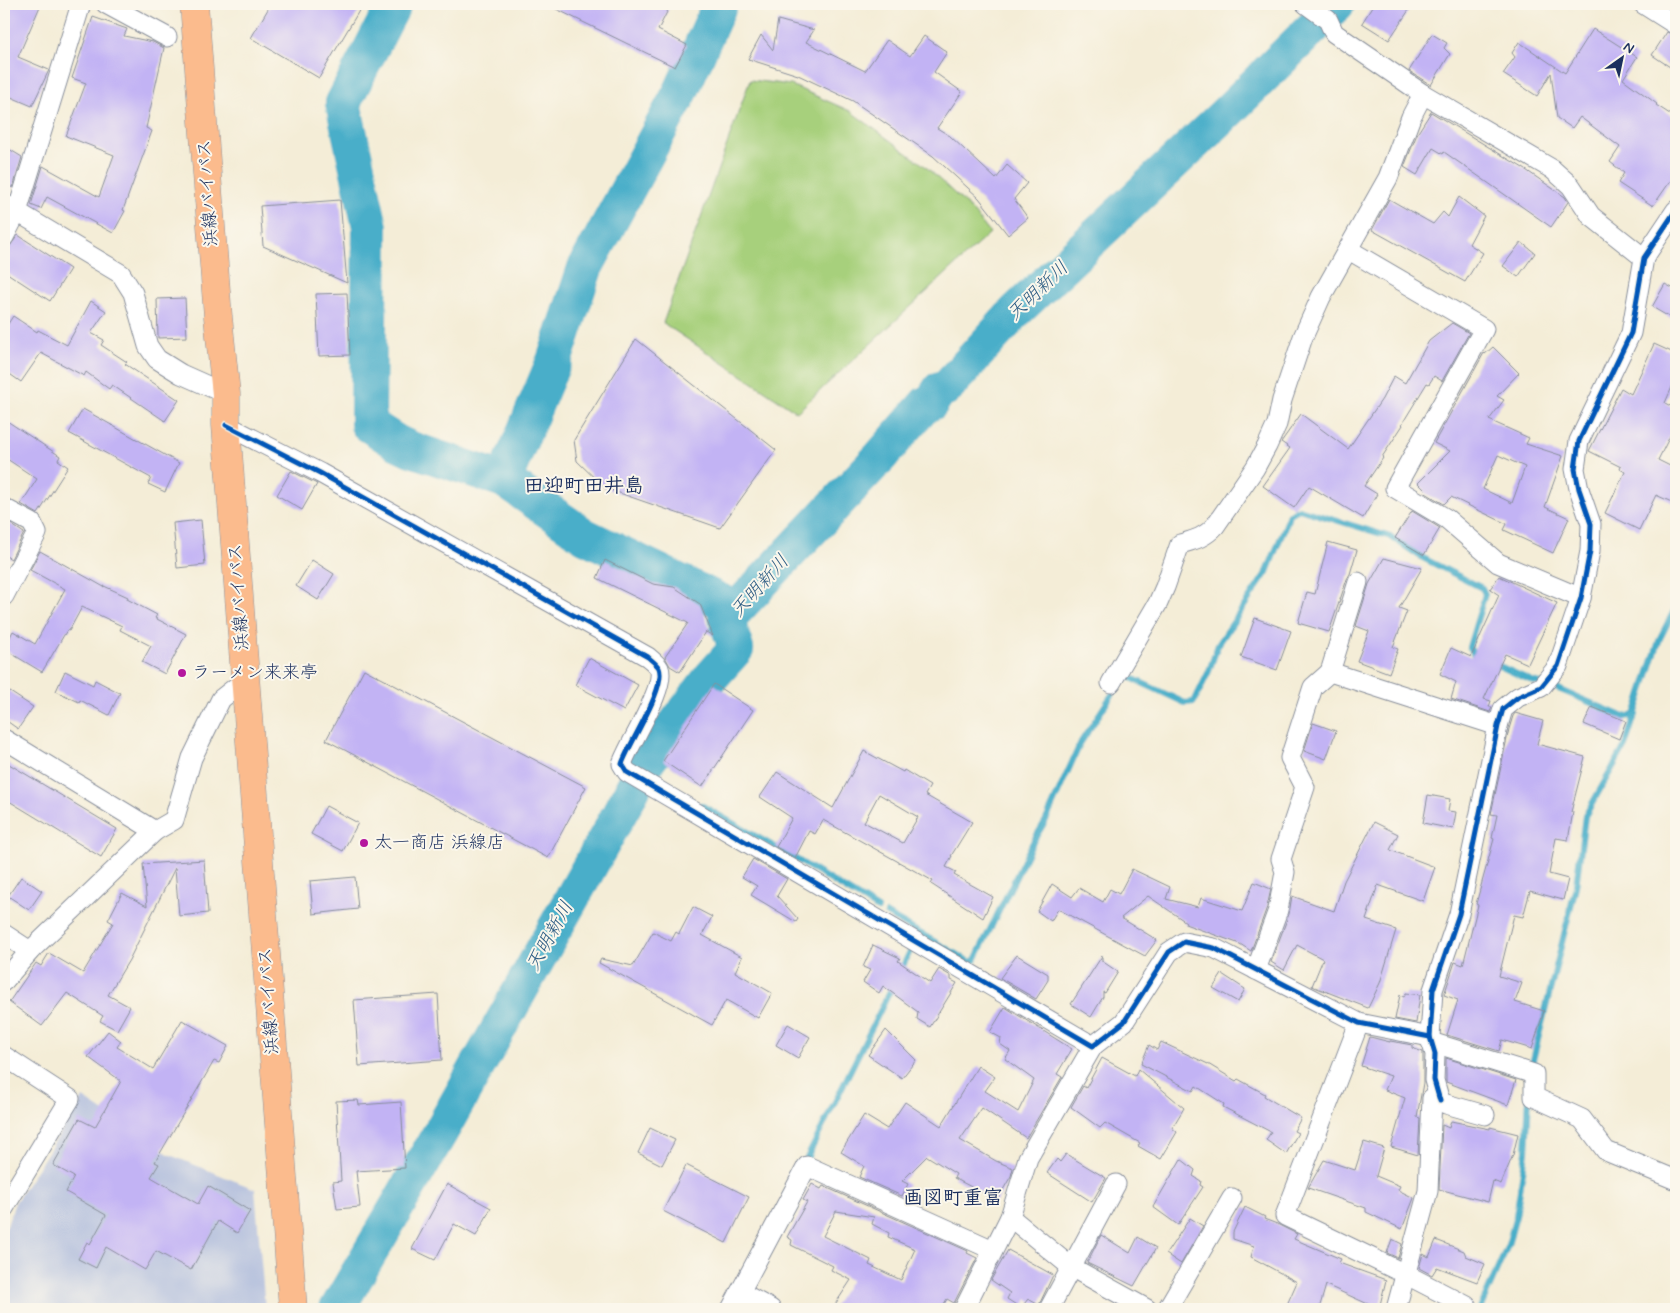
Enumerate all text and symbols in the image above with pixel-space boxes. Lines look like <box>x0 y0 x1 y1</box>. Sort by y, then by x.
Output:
north arrow <box>1598 32 1648 82</box>
text: N <box>1620 38 1637 58</box>
street label: 浜線バイパス <box>192 138 224 248</box>
water label: 天明新川 <box>1002 256 1074 326</box>
district label: 田迎町田井島 <box>524 473 644 500</box>
street label: 浜線バイパス <box>223 542 255 652</box>
water label: 天明新川 <box>725 549 795 623</box>
place label: ラーメン来来亭 <box>192 661 318 685</box>
marker: ラーメン来来亭 <box>176 667 188 679</box>
place label: 太一商店 浜線店 <box>374 831 505 855</box>
marker: 太一商店 浜線店 <box>358 837 370 849</box>
water label: 天明新川 <box>521 897 579 975</box>
street label: 浜線バイパス <box>253 946 285 1056</box>
district label: 画図町重富 <box>903 1185 1003 1212</box>

